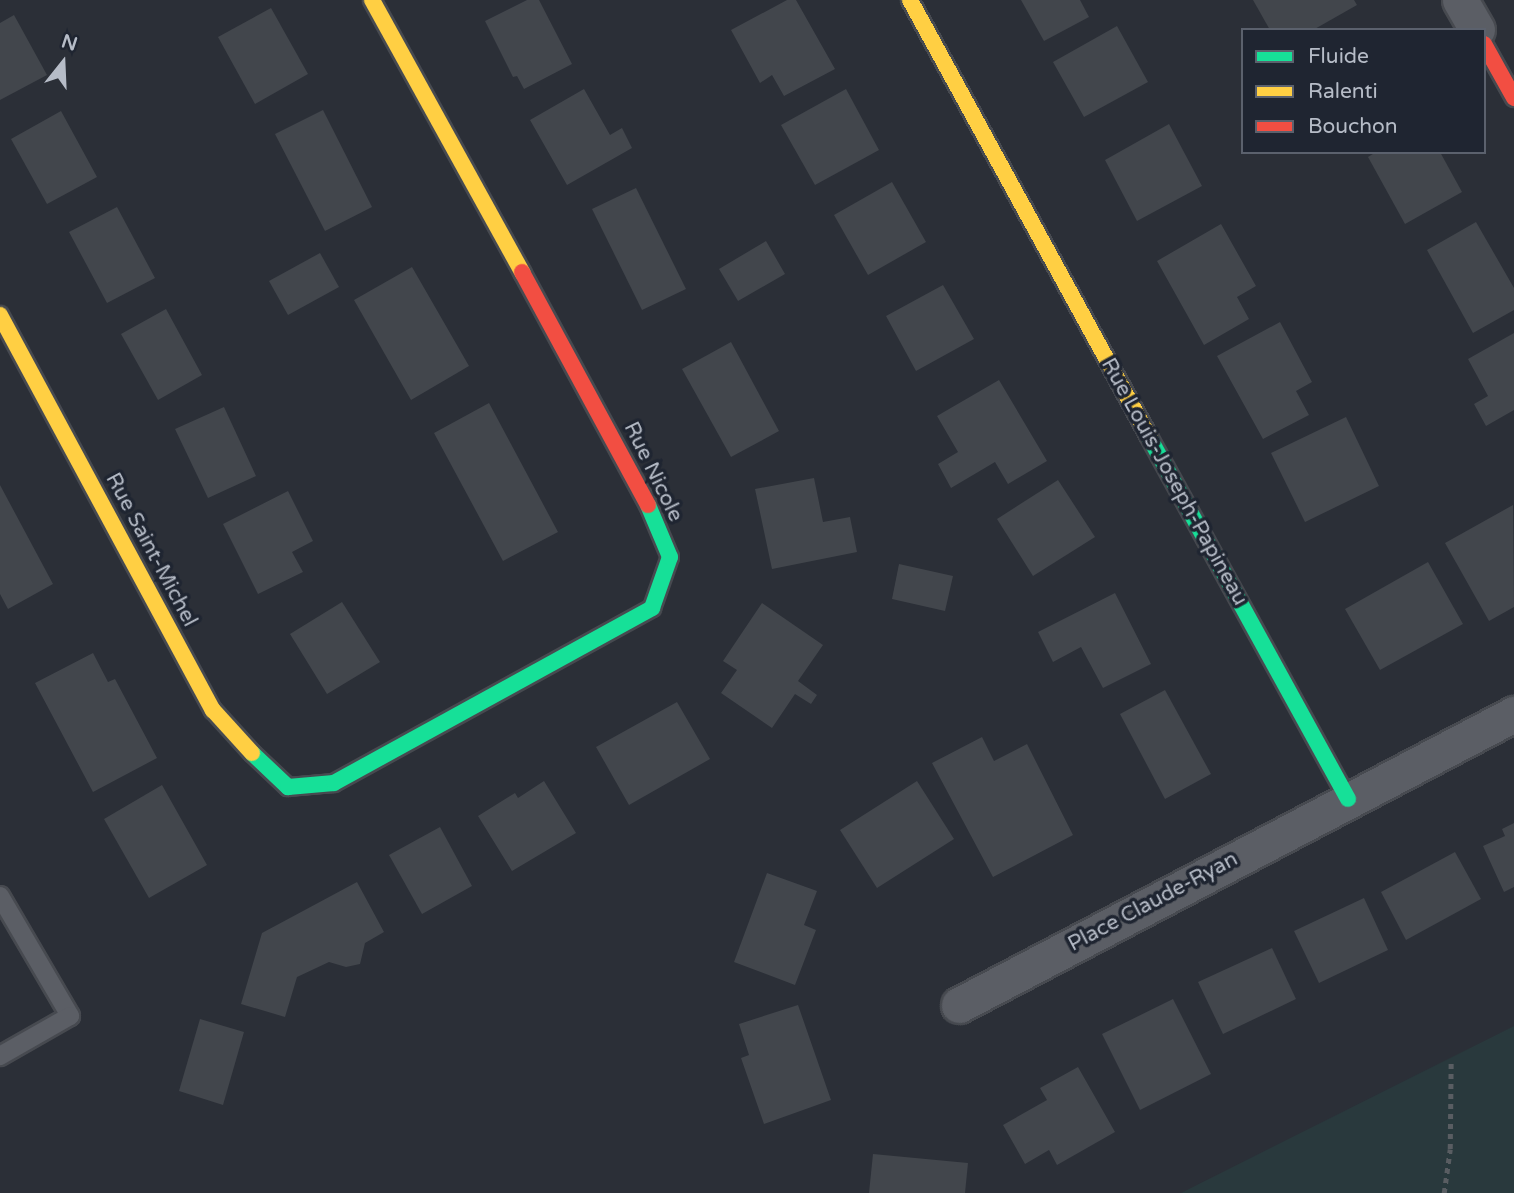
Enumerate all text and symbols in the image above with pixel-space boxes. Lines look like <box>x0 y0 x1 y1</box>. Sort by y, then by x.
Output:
north arrow <box>28 28 98 98</box>
legend <box>1241 28 1486 154</box>
text: N <box>59 30 80 56</box>
text: Fluide <box>1308 44 1369 69</box>
text: Ralenti <box>1308 79 1378 104</box>
text: Bouchon <box>1308 114 1398 139</box>
street label: Rue Louis-Joseph-Papineau <box>1095 354 1253 610</box>
street label: Rue Nicole <box>618 418 688 526</box>
street label: Rue Saint-Michel <box>100 469 202 631</box>
street label: Place Claude-Ryan <box>1064 847 1242 957</box>

